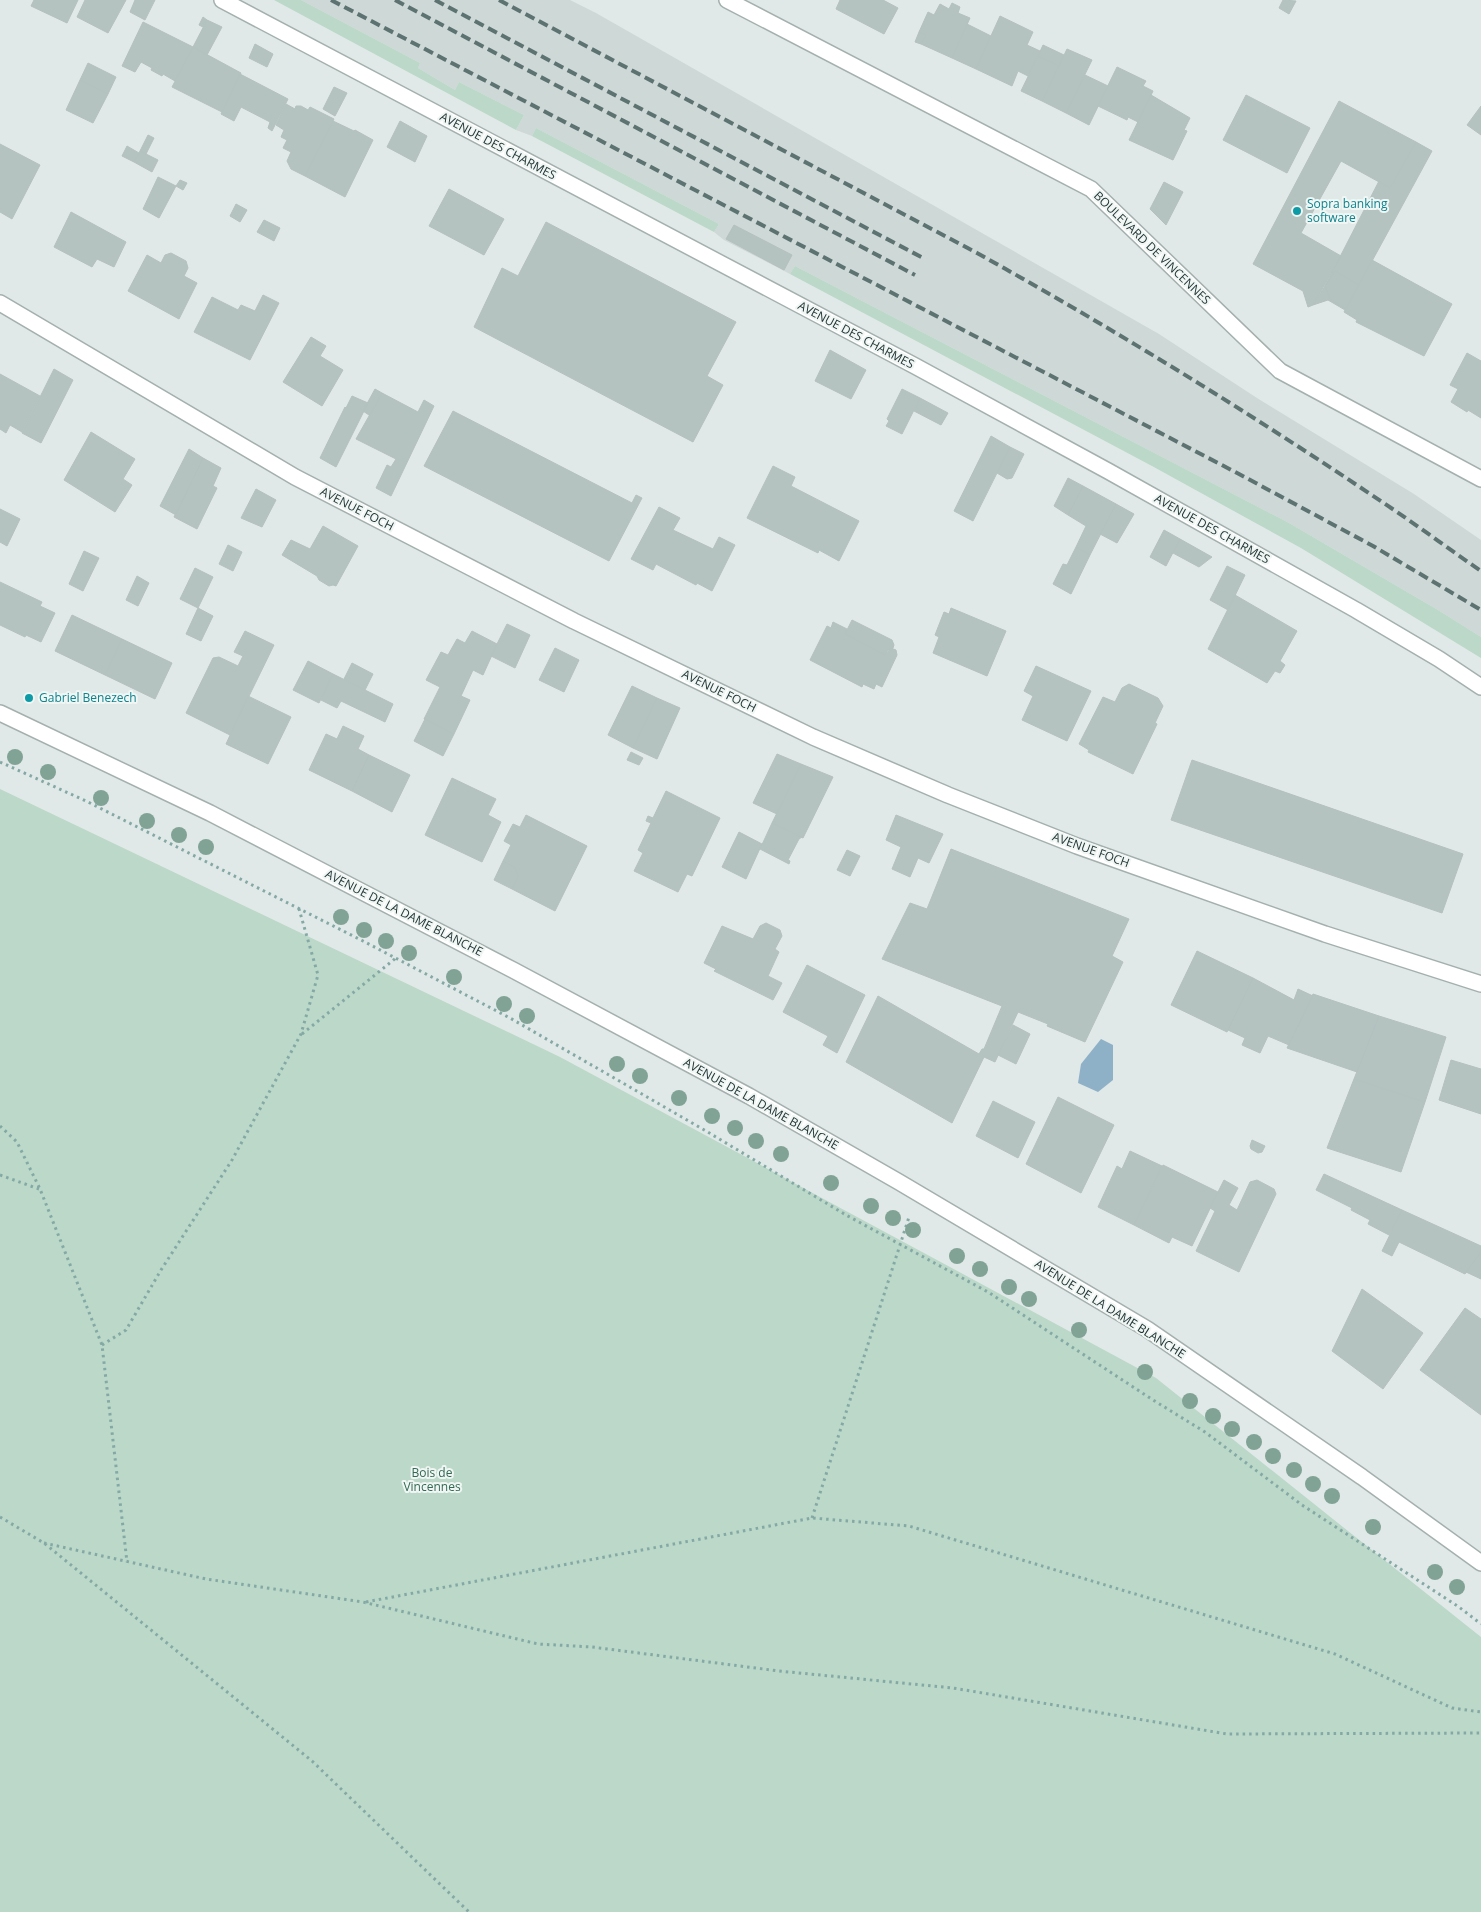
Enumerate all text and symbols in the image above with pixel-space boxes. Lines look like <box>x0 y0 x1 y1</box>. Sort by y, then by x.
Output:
street label: AVENUE DES CHARMES <box>437 108 559 183</box>
street label: BOULEVARD DE VINCENNES <box>1090 187 1214 308</box>
place label: Sopra banking software <box>1307 195 1388 226</box>
marker: Sopra banking software <box>1291 205 1303 217</box>
street label: AVENUE DES CHARMES <box>795 297 917 372</box>
street label: AVENUE FOCH <box>317 483 397 534</box>
street label: AVENUE DES CHARMES <box>1151 490 1273 567</box>
street label: AVENUE FOCH <box>679 665 759 716</box>
place label: Gabriel Benezech <box>39 689 137 706</box>
marker: Gabriel Benezech <box>23 692 35 704</box>
street label: AVENUE FOCH <box>1050 828 1132 871</box>
street label: AVENUE DE LA DAME BLANCHE <box>322 865 486 960</box>
street label: AVENUE DE LA DAME BLANCHE <box>681 1054 842 1153</box>
street label: AVENUE DE LA DAME BLANCHE <box>1032 1255 1189 1362</box>
park label: Bois de Vincennes <box>403 1464 461 1495</box>

